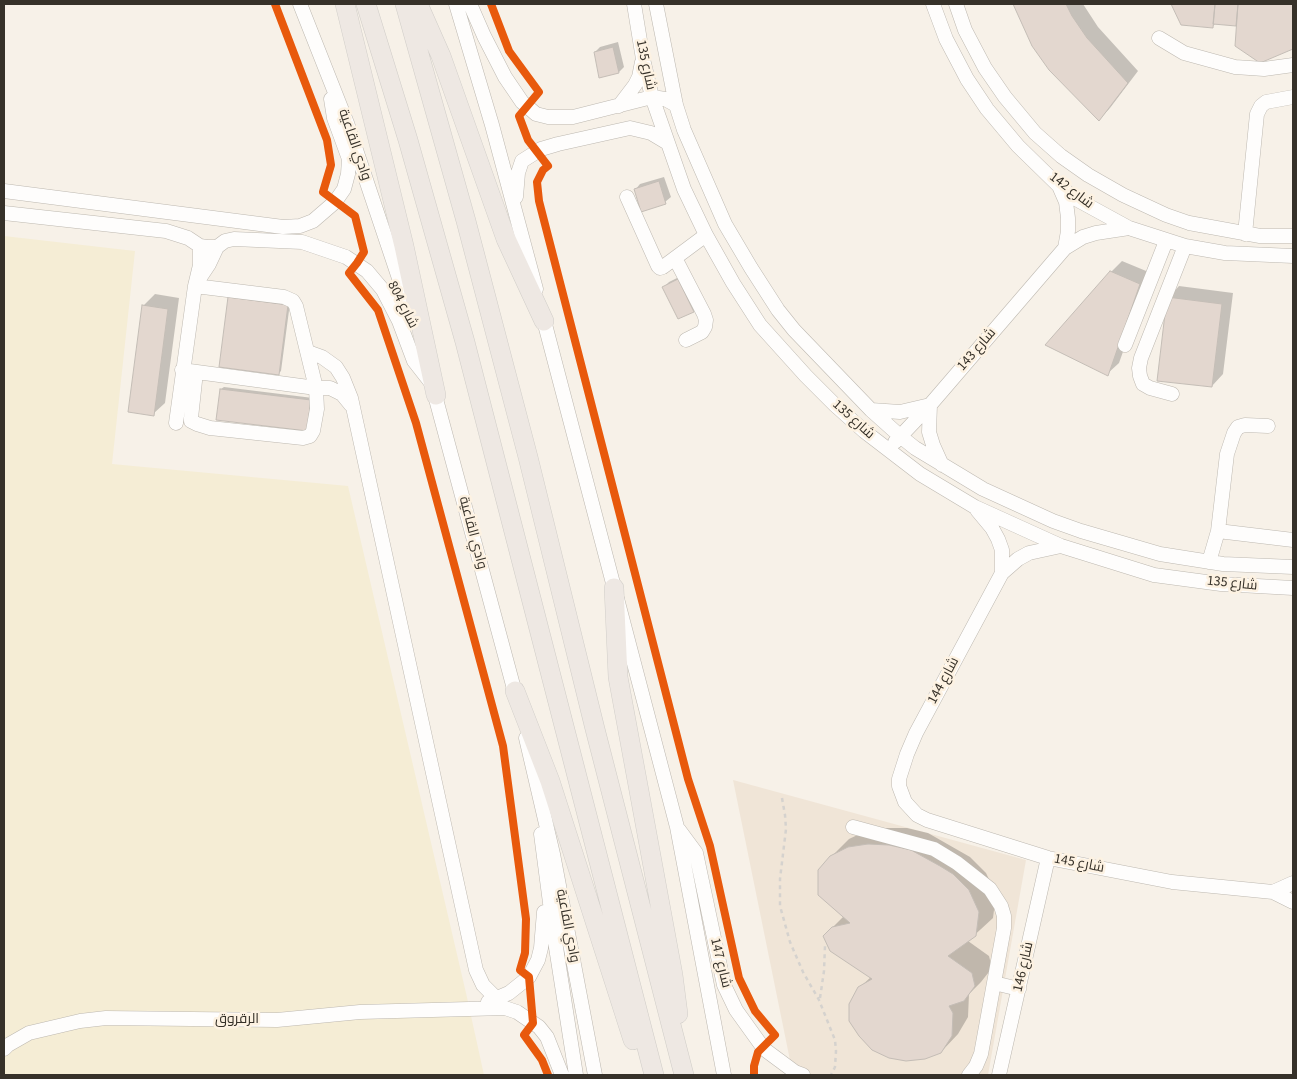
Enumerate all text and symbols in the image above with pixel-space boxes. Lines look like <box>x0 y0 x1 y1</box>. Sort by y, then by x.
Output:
street label: شارع 135 <box>632 38 658 92</box>
street label: وادي القاعية <box>334 107 374 183</box>
street label: شارع 142 <box>1046 169 1096 213</box>
street label: شارع 804 <box>383 279 421 331</box>
street label: شارع 143 <box>954 325 1000 375</box>
street label: شارع 135 <box>829 397 877 443</box>
street label: وادي القاعية <box>454 495 490 571</box>
street label: شارع 135 <box>1206 573 1258 595</box>
street label: شارع 144 <box>925 655 963 707</box>
street label: شارع 145 <box>1052 851 1106 877</box>
street label: وادي القاعية <box>552 888 582 964</box>
street label: شارع 147 <box>706 936 734 990</box>
street label: شارع 146 <box>1010 940 1038 994</box>
street label: الرقروق <box>215 1012 259 1028</box>

